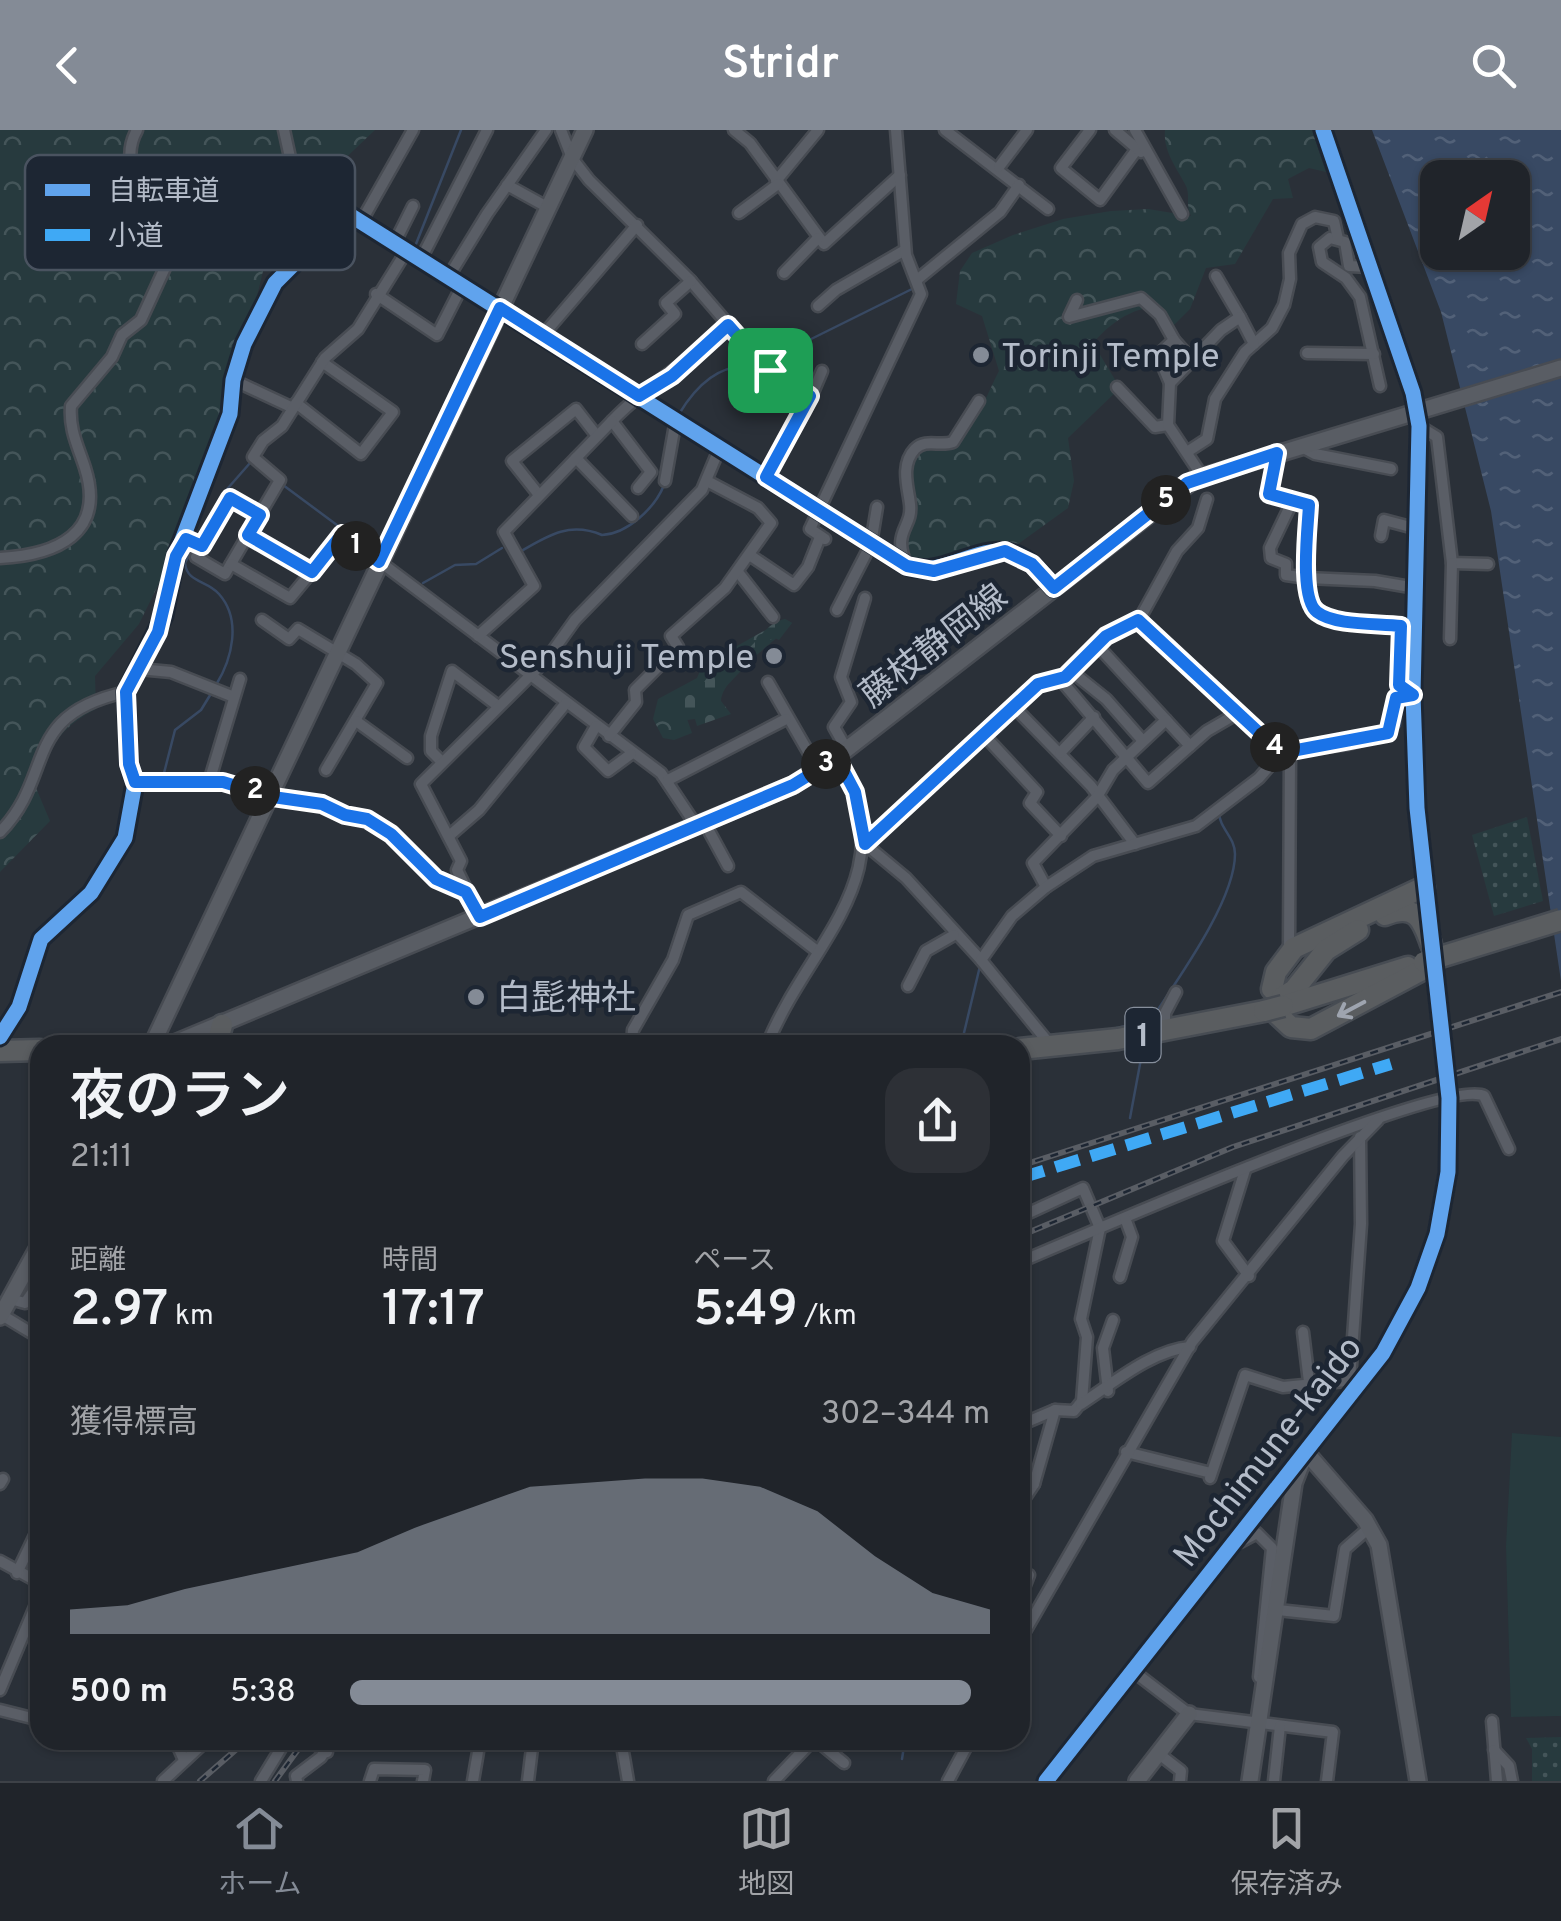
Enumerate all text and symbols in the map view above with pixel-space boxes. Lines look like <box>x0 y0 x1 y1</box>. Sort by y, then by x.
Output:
text: Stridr <box>722 37 839 94</box>
icon: back <box>40 38 95 93</box>
icon: search <box>1466 38 1521 93</box>
legend <box>25 155 355 270</box>
north arrow <box>1420 160 1530 270</box>
map controls <box>1420 160 1530 270</box>
text: 自転車道 <box>108 175 220 211</box>
text: 小道 <box>108 220 164 256</box>
pin <box>728 328 813 413</box>
place label: Torinji Temple <box>1001 336 1220 380</box>
icon: arrive <box>743 343 798 398</box>
marker: Torinji Temple <box>970 344 992 366</box>
pin: 5 <box>1141 475 1191 525</box>
text: 5 <box>1157 482 1175 518</box>
pin: 1 <box>331 521 381 571</box>
text: 1 <box>350 528 362 564</box>
street label: 藤枝静岡線 <box>852 576 1017 719</box>
place label: Senshuji Temple <box>499 637 754 681</box>
marker: Senshuji Temple <box>763 645 785 667</box>
pin: 4 <box>1250 722 1300 772</box>
text: 4 <box>1266 729 1284 765</box>
pin: 3 <box>801 739 851 789</box>
text: 3 <box>818 746 834 782</box>
pin: 2 <box>230 766 280 816</box>
text: 2 <box>246 773 264 809</box>
place label: 白髭神社 <box>496 978 636 1022</box>
marker: 白髭神社 <box>465 986 487 1008</box>
one-way arrow <box>1336 1000 1366 1019</box>
road number: 1 <box>1126 1008 1160 1062</box>
text: 夜のラン <box>70 1065 290 1135</box>
button: share <box>885 1068 990 1173</box>
text: 21:11 <box>70 1138 133 1178</box>
text: 距離 <box>70 1244 126 1280</box>
text: 時間 <box>382 1244 438 1280</box>
text: ペース <box>693 1244 776 1280</box>
text: 2.97 <box>70 1280 168 1343</box>
text: 17:17 <box>382 1280 485 1343</box>
text: 5:49 <box>693 1280 798 1343</box>
text: km <box>168 1299 214 1335</box>
text: /km <box>798 1299 857 1335</box>
street label: Mochimune-kaido <box>1165 1328 1373 1577</box>
text: 302–344 m <box>821 1395 990 1435</box>
text: 獲得標高 <box>70 1404 198 1444</box>
text: 500 m <box>70 1673 168 1713</box>
text: 5:38 <box>230 1673 296 1713</box>
tab: ホーム <box>218 1801 301 1904</box>
tab: 地図 <box>738 1801 794 1904</box>
tab: 保存済み <box>1231 1801 1343 1904</box>

